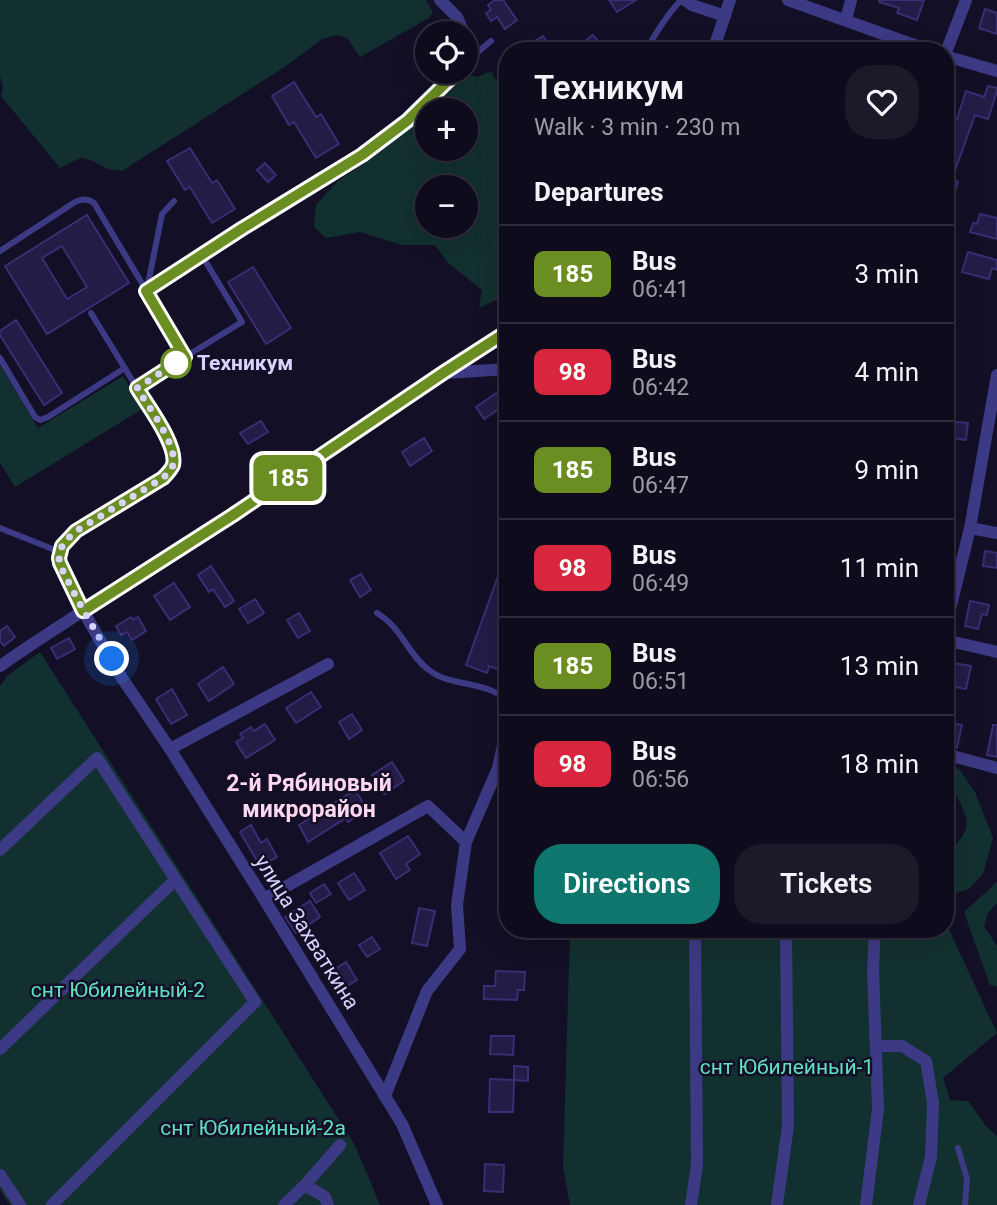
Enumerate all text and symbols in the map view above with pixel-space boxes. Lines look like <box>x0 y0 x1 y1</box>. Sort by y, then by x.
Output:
map controls <box>415 21 478 238</box>
button: locate <box>415 21 478 84</box>
button: heart <box>845 65 919 139</box>
text: Техникум <box>534 68 684 107</box>
button: + <box>415 98 478 161</box>
text: Walk · 3 min · 230 m <box>534 114 740 141</box>
button: − <box>415 175 478 238</box>
text: Departures <box>534 177 664 207</box>
text: Bus <box>632 246 677 276</box>
text: 3 min <box>854 259 919 289</box>
text: 185 <box>552 260 593 288</box>
text: 06:41 <box>632 276 689 303</box>
text: Bus <box>632 344 677 374</box>
marker: Техникум <box>161 348 191 378</box>
place label: Техникум <box>197 351 293 375</box>
text: 4 min <box>854 357 919 387</box>
text: 98 <box>559 358 586 386</box>
text: 06:42 <box>632 374 689 401</box>
text: Bus <box>632 442 677 472</box>
line badge: 185 <box>248 455 328 501</box>
text: 9 min <box>854 455 919 485</box>
text: 185 <box>552 456 593 484</box>
text: 185 <box>267 464 309 492</box>
text: 06:47 <box>632 472 689 499</box>
text: Bus <box>632 540 677 570</box>
text: 11 min <box>840 553 919 583</box>
text: 98 <box>559 554 586 582</box>
text: 06:49 <box>632 570 689 597</box>
text: Bus <box>632 638 677 668</box>
your location <box>94 641 129 676</box>
text: 13 min <box>840 651 919 681</box>
text: 185 <box>552 652 593 680</box>
text: 06:51 <box>632 668 689 695</box>
text: Bus <box>632 736 677 766</box>
text: 18 min <box>840 749 919 779</box>
text: 98 <box>559 750 586 778</box>
text: 06:56 <box>632 766 689 793</box>
district label: 2-й Рябиновый микрорайон <box>226 770 392 823</box>
button: Directions <box>534 844 720 924</box>
button: Tickets <box>734 844 919 924</box>
street label: улица Захваткина <box>250 850 364 1014</box>
park label: снт Юбилейный-2 <box>31 978 205 1002</box>
park label: снт Юбилейный-1 <box>700 1055 874 1079</box>
park label: снт Юбилейный-2а <box>160 1116 346 1140</box>

